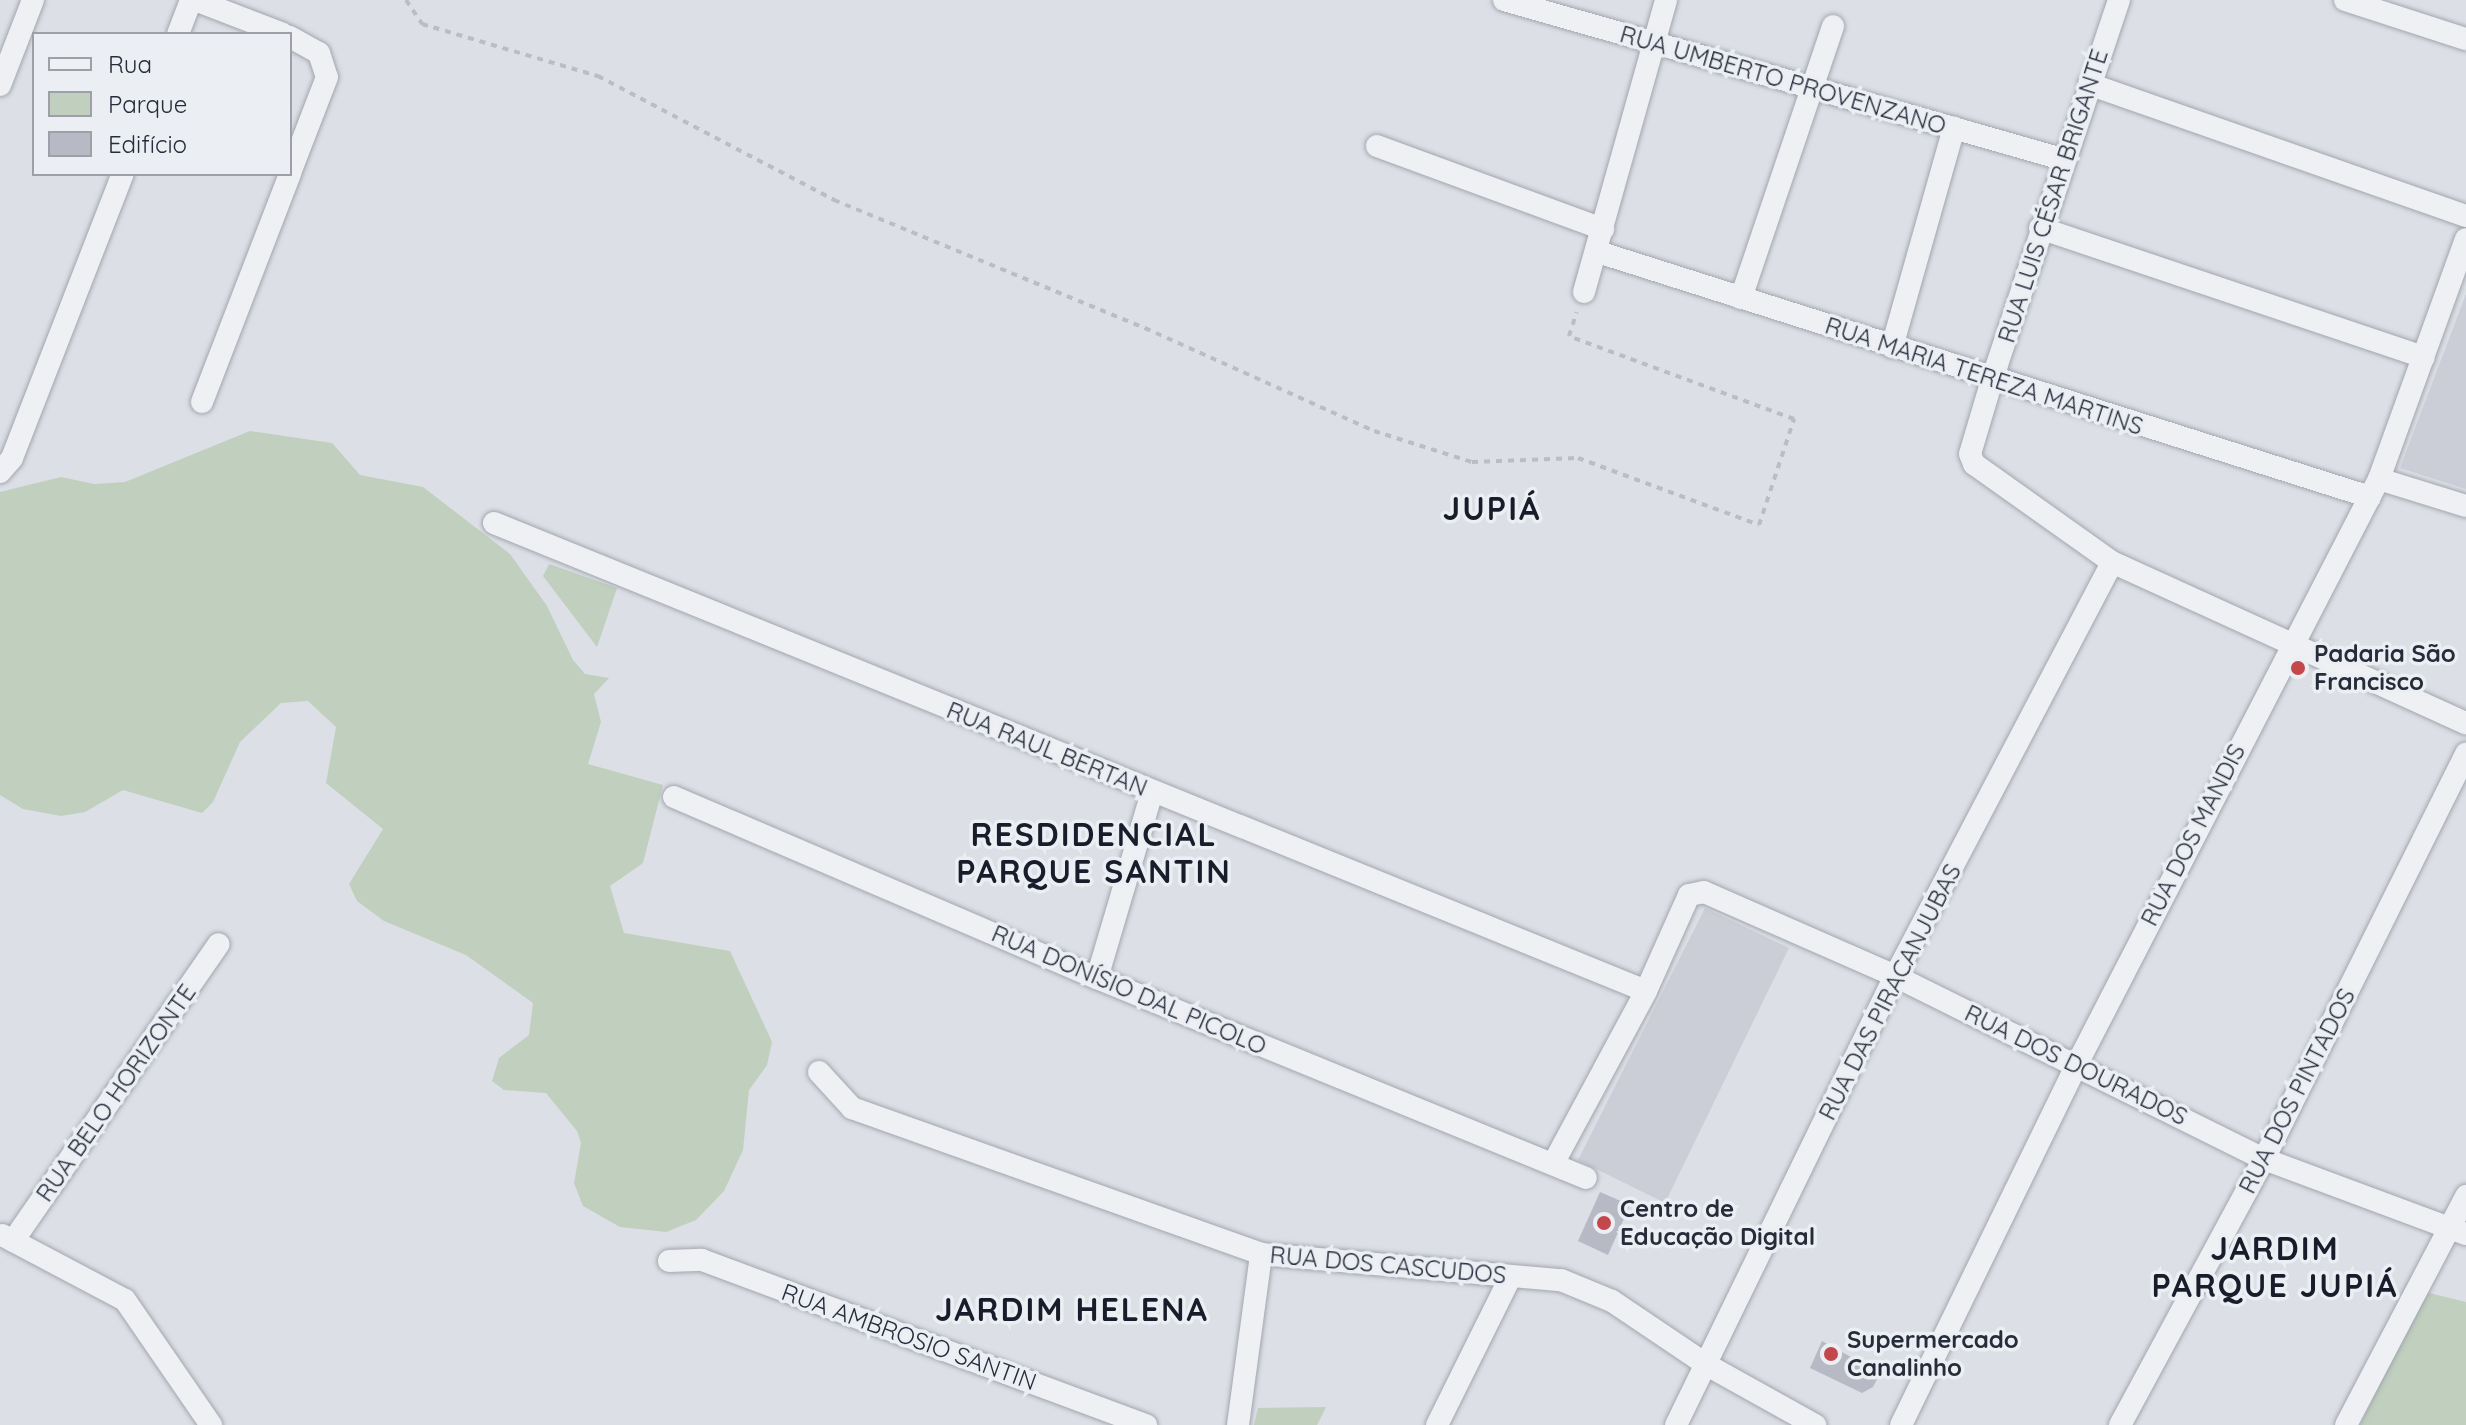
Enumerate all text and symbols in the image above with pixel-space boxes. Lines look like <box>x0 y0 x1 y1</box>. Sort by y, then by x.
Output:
street label: RUA UMBERTO PROVENZANO <box>1617 20 1949 140</box>
legend <box>32 32 292 176</box>
street label: RUA LUIS CÉSAR BRIGANTE <box>1992 46 2114 346</box>
text: Rua <box>108 49 152 79</box>
text: Parque <box>108 89 187 119</box>
text: Edifício <box>108 129 187 159</box>
street label: RUA MARIA TEREZA MARTINS <box>1821 311 2147 441</box>
district label: JUPIÁ <box>1443 489 1541 527</box>
place label: Padaria São Francisco <box>2314 640 2456 696</box>
marker: Padaria São Francisco <box>2289 659 2307 677</box>
street label: RUA RAUL BERTAN <box>942 696 1152 802</box>
street label: RUA DOS MANDIS <box>2135 739 2251 931</box>
district label: RESDIDENCIAL PARQUE SANTIN <box>956 816 1232 891</box>
street label: RUA DAS PIRACANJUBAS <box>1813 859 1967 1125</box>
street label: RUA DONÍSIO DAL PICOLO <box>987 919 1271 1061</box>
street label: RUA BELO HORIZONTE <box>30 979 202 1207</box>
street label: RUA DOS PINTADOS <box>2233 984 2361 1198</box>
street label: RUA DOS DOURADOS <box>1960 999 2192 1131</box>
place label: Centro de Educação Digital <box>1620 1195 1815 1251</box>
marker: Centro de Educação Digital <box>1595 1214 1613 1232</box>
district label: JARDIM PARQUE JUPIÁ <box>2152 1230 2398 1305</box>
street label: RUA DOS CASCUDOS <box>1269 1240 1507 1290</box>
street label: RUA AMBROSIO SANTIN <box>778 1277 1040 1397</box>
district label: JARDIM HELENA <box>935 1290 1209 1328</box>
place label: Supermercado Canalinho <box>1847 1326 2019 1382</box>
marker: Supermercado Canalinho <box>1822 1345 1840 1363</box>

